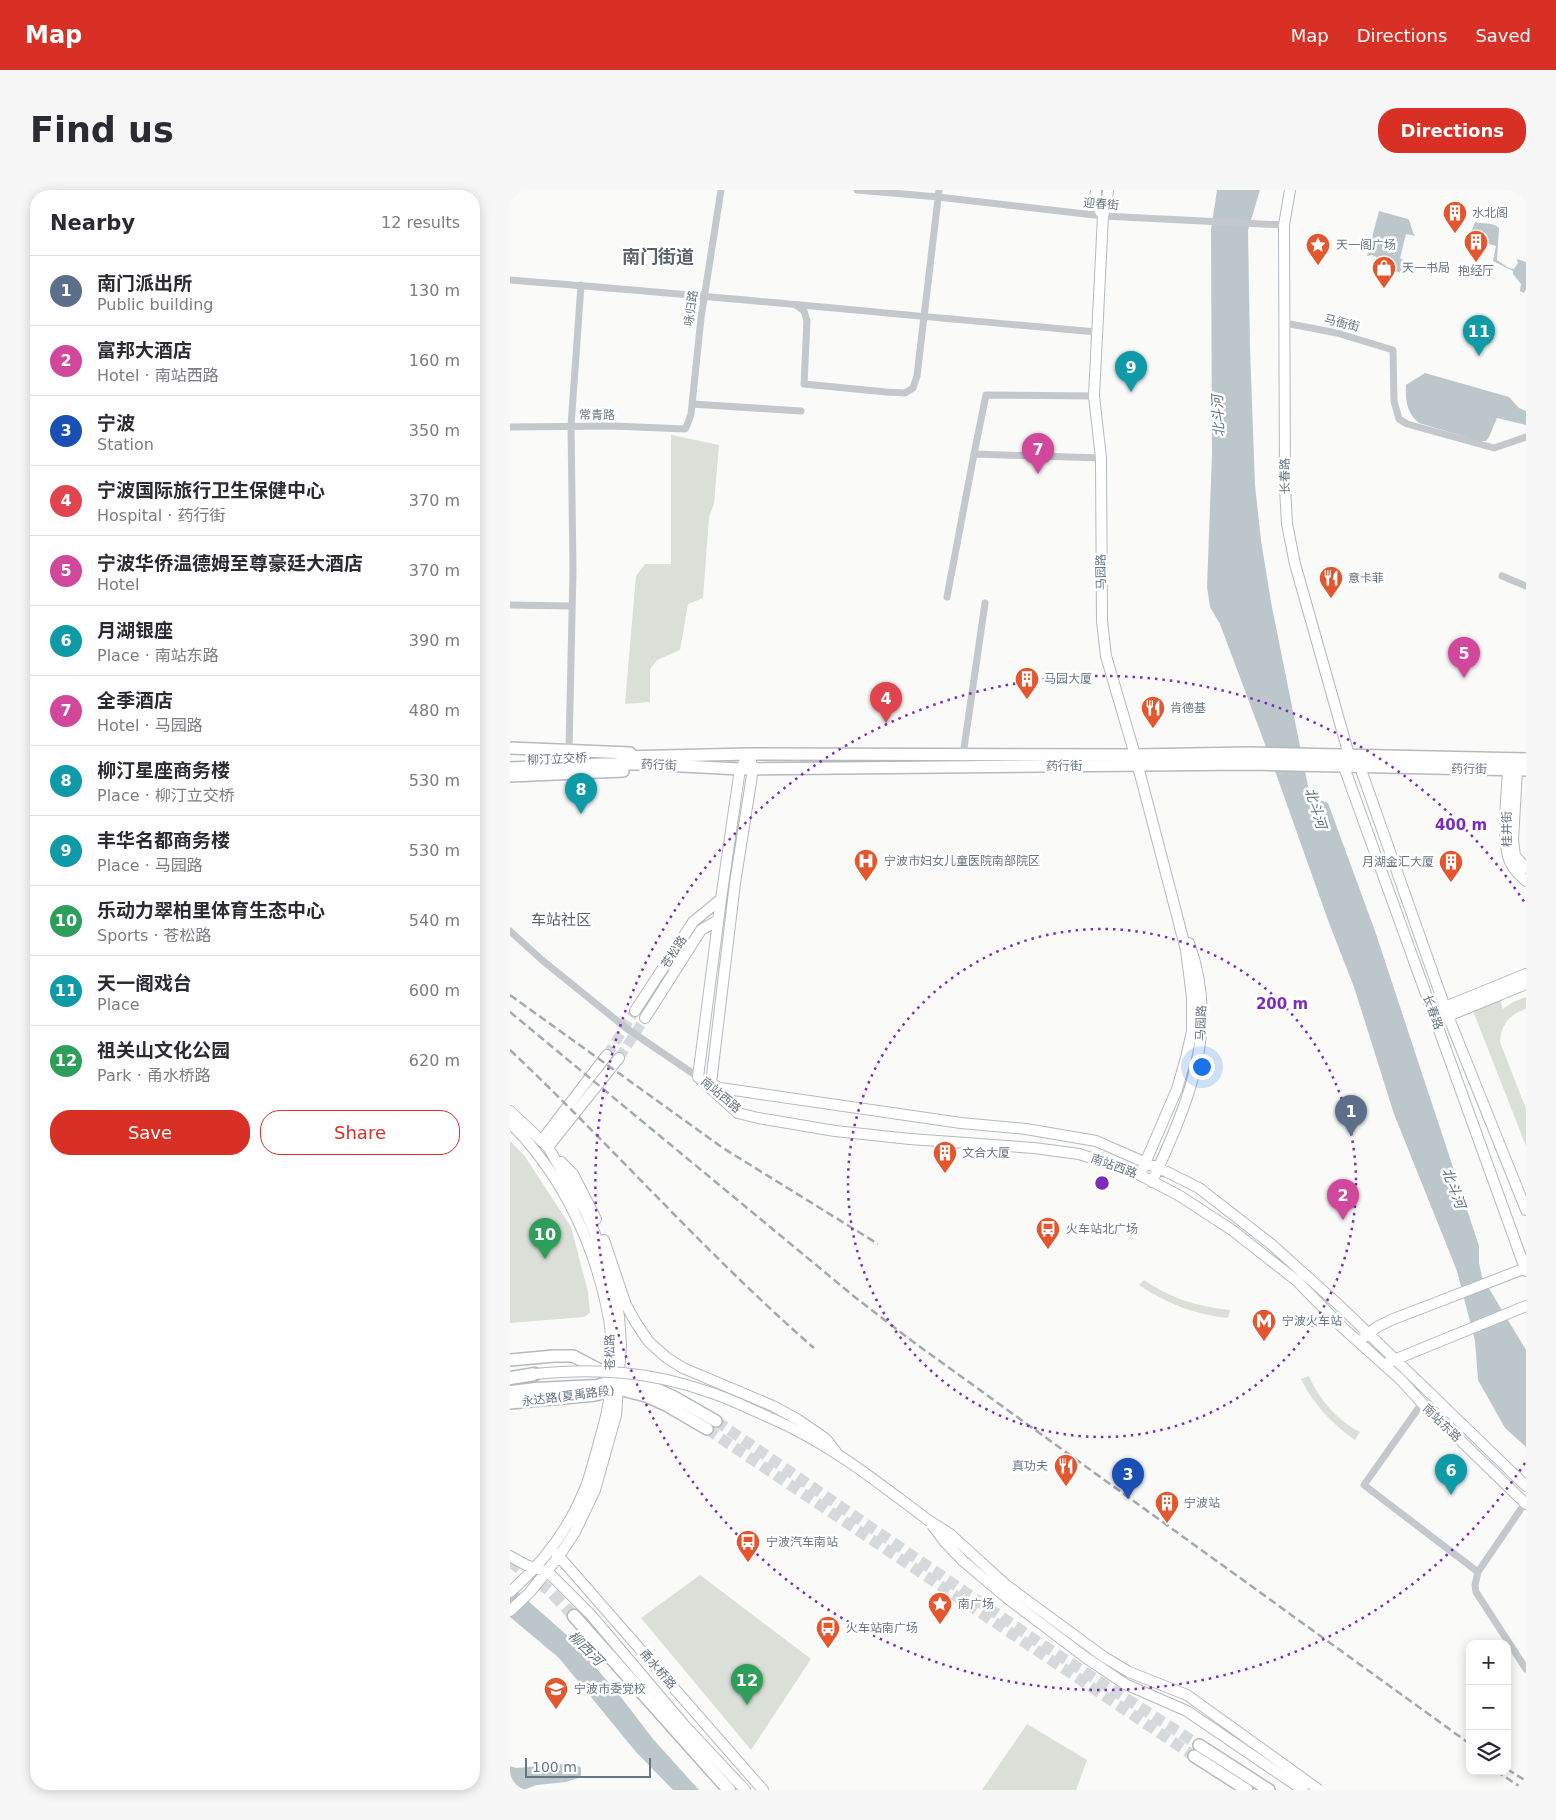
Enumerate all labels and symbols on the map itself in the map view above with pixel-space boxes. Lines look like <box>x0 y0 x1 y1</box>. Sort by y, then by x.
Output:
street label: 迎春街 <box>1082 195 1120 213</box>
building icon: 水北阁 <box>1442 200 1468 234</box>
place label: 水北阁 <box>1472 206 1508 220</box>
building icon: 抱经厅 <box>1463 229 1489 263</box>
place icon: 天一阁广场 <box>1305 232 1331 266</box>
place label: 天一阁广场 <box>1336 238 1396 252</box>
district label: 南门街道 <box>622 246 694 267</box>
shop icon: 天一书局 <box>1371 255 1397 289</box>
place label: 天一书局 <box>1402 261 1450 275</box>
place label: 抱经厅 <box>1458 264 1494 278</box>
street label: 咏归路 <box>682 289 700 327</box>
street label: 马衙街 <box>1323 312 1361 334</box>
pin: 11 <box>1463 315 1495 356</box>
pin: 9 <box>1115 351 1147 392</box>
water label: 北斗河 <box>1209 392 1227 437</box>
street label: 常青路 <box>579 408 615 422</box>
pin: 7 <box>1022 433 1054 474</box>
street label: 长春路 <box>1278 458 1292 494</box>
street label: 马园路 <box>1094 554 1108 590</box>
restaurant icon: 意卡菲 <box>1318 565 1344 599</box>
place label: 意卡菲 <box>1348 571 1384 585</box>
pin: 5 <box>1448 637 1480 678</box>
building icon: 马园大厦 <box>1014 666 1040 700</box>
place label: 马园大厦 <box>1044 672 1092 686</box>
pin: 4 <box>870 682 902 723</box>
restaurant icon: 肯德基 <box>1140 695 1166 729</box>
place label: 肯德基 <box>1170 701 1206 715</box>
street label: 柳汀立交桥 <box>527 751 587 767</box>
street label: 药行街 <box>641 757 677 773</box>
street label: 药行街 <box>1046 759 1082 773</box>
street label: 药行街 <box>1451 762 1487 776</box>
pin: 8 <box>565 773 597 814</box>
water label: 北斗河 <box>1302 786 1331 833</box>
street label: 桂井街 <box>1500 811 1514 847</box>
text: 400 m <box>1435 816 1487 834</box>
hospital icon: 宁波市妇女儿童医院南部院区 <box>853 848 879 882</box>
building icon: 月湖金汇大厦 <box>1438 849 1464 883</box>
place label: 宁波市妇女儿童医院南部院区 <box>884 854 1040 868</box>
place label: 月湖金汇大厦 <box>1362 855 1434 869</box>
district label: 车站社区 <box>531 911 591 929</box>
street label: 苍松路 <box>658 933 690 971</box>
street label: 长春路 <box>1420 993 1446 1031</box>
text: 200 m <box>1256 995 1308 1013</box>
street label: 马园路 <box>1193 1005 1209 1041</box>
your location <box>1189 1054 1215 1080</box>
street label: 南站西路 <box>698 1074 744 1116</box>
pin: 1 <box>1335 1095 1367 1136</box>
building icon: 文合大厦 <box>932 1140 958 1174</box>
place label: 文合大厦 <box>962 1146 1010 1160</box>
street label: 南站西路 <box>1089 1151 1139 1181</box>
water label: 北斗河 <box>1439 1166 1470 1213</box>
centre of rings <box>1093 1174 1111 1192</box>
pin: 2 <box>1327 1179 1359 1220</box>
bus stop icon: 火车站北广场 <box>1035 1216 1061 1250</box>
pin: 10 <box>529 1218 561 1259</box>
place label: 火车站北广场 <box>1066 1222 1138 1236</box>
metro station icon: 宁波火车站 <box>1251 1308 1277 1342</box>
place label: 宁波火车站 <box>1282 1314 1342 1328</box>
street label: 苍松路 <box>603 1334 617 1370</box>
street label: 永达路(夏禹路段) <box>521 1383 615 1409</box>
street label: 南站东路 <box>1420 1401 1464 1445</box>
restaurant icon: 真功夫 <box>1053 1453 1079 1487</box>
pin: 6 <box>1435 1454 1467 1495</box>
pin: 3 <box>1112 1458 1144 1499</box>
place label: 真功夫 <box>1012 1459 1048 1473</box>
building icon: 宁波站 <box>1154 1490 1180 1524</box>
place label: 宁波站 <box>1184 1496 1220 1510</box>
bus stop icon: 宁波汽车南站 <box>735 1529 761 1563</box>
place label: 宁波汽车南站 <box>766 1535 838 1549</box>
place icon: 南广场 <box>927 1591 953 1625</box>
place label: 南广场 <box>958 1597 994 1611</box>
bus stop icon: 火车站南广场 <box>815 1615 841 1649</box>
place label: 火车站南广场 <box>846 1621 918 1635</box>
water label: 柳西河 <box>565 1627 609 1671</box>
street label: 甬水桥路 <box>637 1646 679 1692</box>
pin: 12 <box>731 1664 763 1705</box>
school or university icon: 宁波市委党校 <box>543 1676 569 1710</box>
place label: 宁波市委党校 <box>574 1682 646 1696</box>
scale bar <box>525 1755 651 1778</box>

